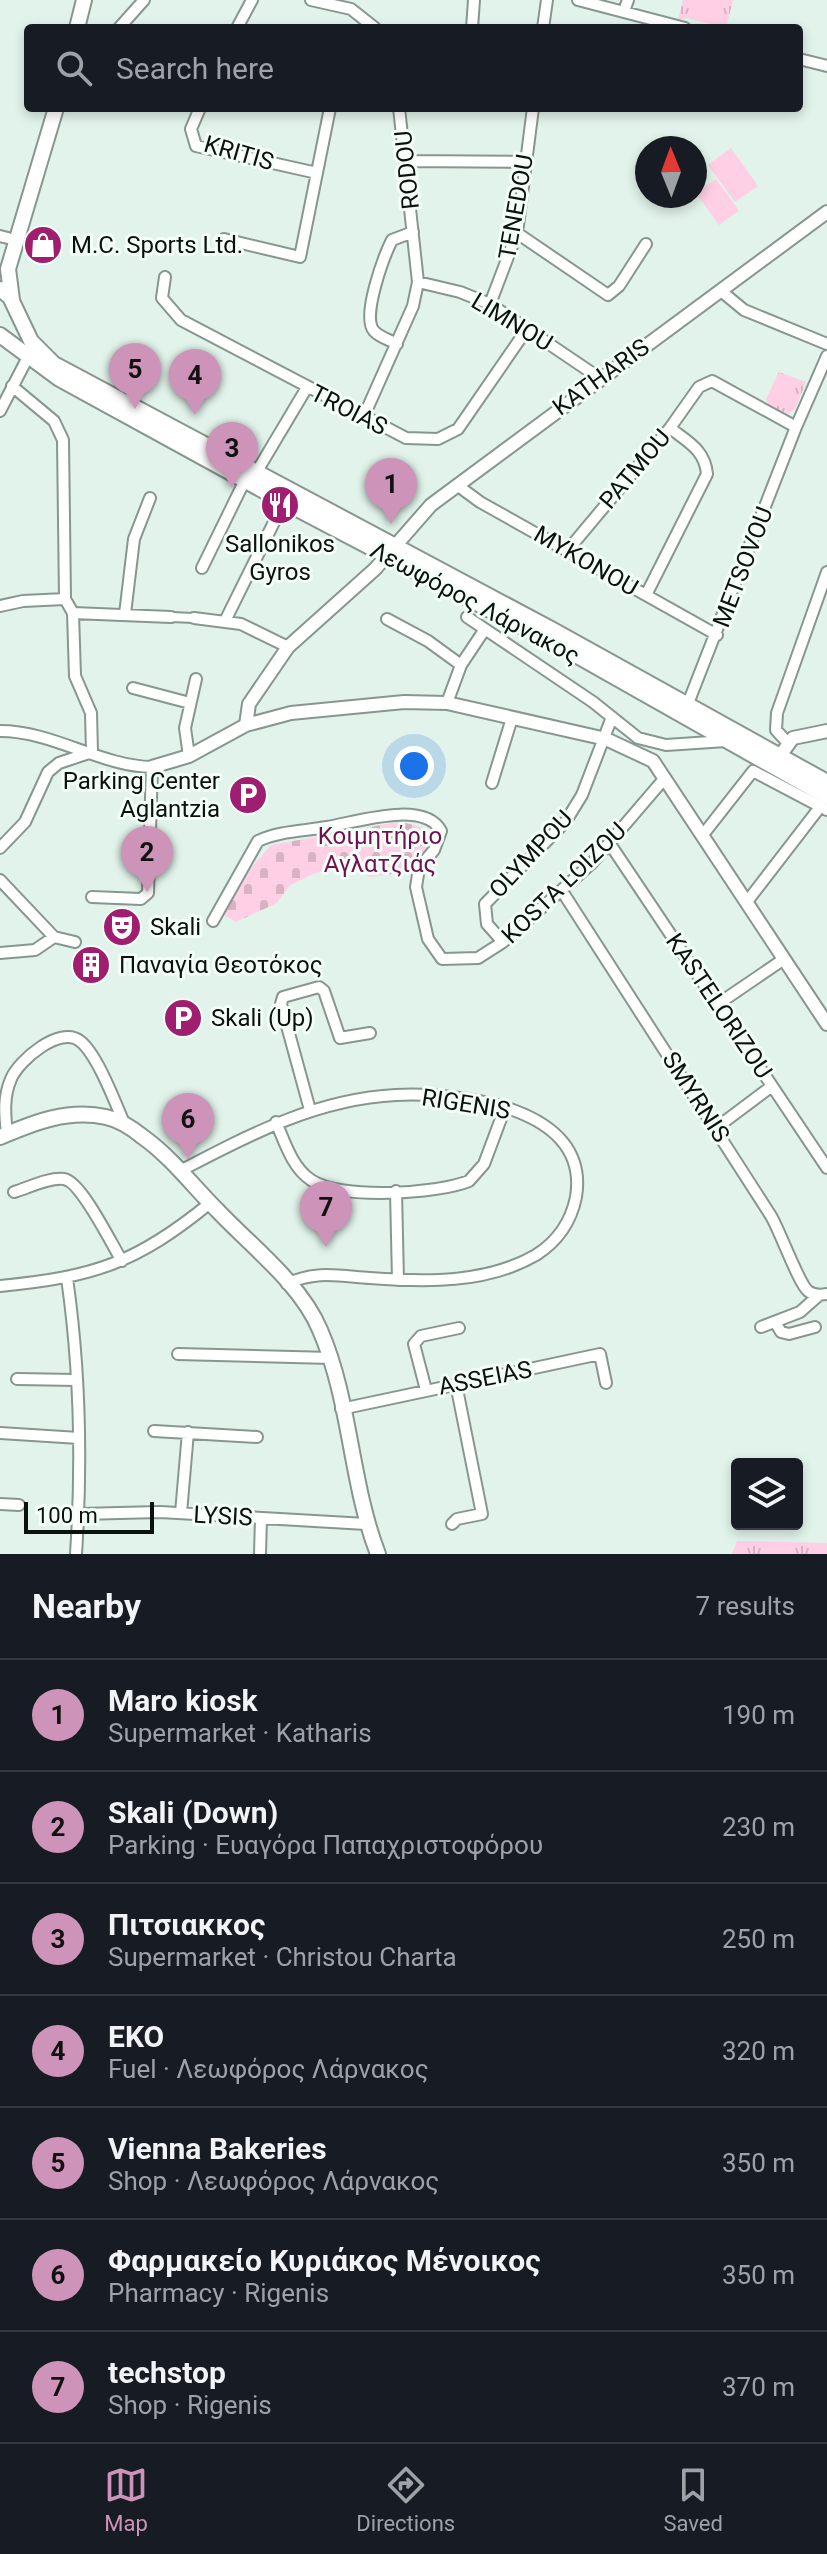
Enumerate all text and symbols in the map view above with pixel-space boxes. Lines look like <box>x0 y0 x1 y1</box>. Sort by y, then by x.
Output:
search box <box>24 24 803 112</box>
icon: search <box>52 46 96 90</box>
text: Search here <box>116 51 274 86</box>
street label: RODOU <box>389 129 425 211</box>
street label: KRITIS <box>201 130 277 176</box>
north arrow <box>635 136 707 208</box>
street label: TENEDOU <box>493 152 539 262</box>
shop icon: M.C. Sports Ltd. <box>22 224 64 266</box>
place label: M.C. Sports Ltd. <box>71 231 243 259</box>
street label: LIMNOU <box>466 287 558 357</box>
street label: KATHARIS <box>547 333 655 421</box>
pin: 5 <box>109 343 161 409</box>
pin: 4 <box>169 349 221 415</box>
street label: TROIAS <box>306 379 392 441</box>
pin: 3 <box>206 422 258 488</box>
street label: PATMOU <box>594 424 676 514</box>
pin: 1 <box>365 458 417 524</box>
restaurant icon: Sallonikos Gyros <box>259 484 301 526</box>
street label: METSOVOU <box>707 503 779 631</box>
street label: MYKONOU <box>529 520 643 602</box>
place label: Sallonikos Gyros <box>225 530 335 586</box>
street label: Λεωφόρος Λάρνακος <box>366 536 584 670</box>
your location <box>394 746 434 786</box>
place label: Parking Center Aglantzia <box>63 767 220 823</box>
parking icon: Parking Center Aglantzia <box>227 774 269 816</box>
street label: OLYMPOU <box>484 805 578 903</box>
street label: KOSTA LOIZOU <box>496 817 632 949</box>
park label: Κοιμητήριο Αγλατζιάς <box>318 822 442 878</box>
pin: 2 <box>121 826 173 892</box>
theatre icon: Skali <box>101 906 143 948</box>
place label: Skali <box>150 913 201 941</box>
street label: KASTELORIZOU <box>660 928 778 1084</box>
building icon: Παναγία Θεοτόκος <box>70 944 112 986</box>
place label: Παναγία Θεοτόκος <box>119 951 323 979</box>
parking icon: Skali (Up) <box>162 997 204 1039</box>
place label: Skali (Up) <box>211 1004 314 1032</box>
street label: SMYRNIS <box>656 1047 736 1147</box>
street label: RIGENIS <box>420 1083 512 1125</box>
pin: 6 <box>162 1093 214 1159</box>
pin: 7 <box>300 1181 352 1247</box>
street label: ASSEIAS <box>436 1355 534 1401</box>
map controls <box>731 1458 803 1530</box>
button: layers <box>731 1458 803 1530</box>
scale bar <box>24 1498 154 1534</box>
street label: LYSIS <box>193 1500 253 1532</box>
text: 100 m <box>36 1503 98 1528</box>
text: Nearby <box>32 1586 141 1626</box>
text: 7 results <box>696 1591 795 1621</box>
text: Maro kiosk <box>108 1683 258 1718</box>
text: 1 <box>51 1700 65 1730</box>
text: 190 m <box>722 1700 795 1730</box>
text: Supermarket · Katharis <box>108 1718 372 1748</box>
text: Skali (Down) <box>108 1795 278 1830</box>
text: 2 <box>51 1812 65 1842</box>
text: 230 m <box>722 1812 795 1842</box>
text: Parking · Ευαγόρα Παπαχριστοφόρου <box>108 1830 543 1860</box>
text: Πιτσιακκος <box>108 1907 265 1942</box>
text: 3 <box>51 1924 65 1954</box>
text: 250 m <box>722 1924 795 1954</box>
text: Supermarket · Christou Charta <box>108 1942 457 1972</box>
text: EKO <box>108 2019 164 2054</box>
text: 4 <box>51 2036 65 2066</box>
text: 320 m <box>722 2036 795 2066</box>
text: Fuel · Λεωφόρος Λάρνακος <box>108 2054 429 2084</box>
text: Vienna Bakeries <box>108 2131 327 2166</box>
text: 5 <box>51 2148 65 2178</box>
text: 350 m <box>722 2148 795 2178</box>
text: Shop · Λεωφόρος Λάρνακος <box>108 2166 439 2196</box>
text: Φαρμακείο Κυριάκος Μένοικος <box>108 2243 541 2278</box>
text: 6 <box>51 2260 65 2290</box>
text: 350 m <box>722 2260 795 2290</box>
text: Pharmacy · Rigenis <box>108 2278 329 2308</box>
text: techstop <box>108 2355 226 2390</box>
text: 7 <box>51 2372 65 2402</box>
text: 370 m <box>722 2372 795 2402</box>
text: Shop · Rigenis <box>108 2390 272 2420</box>
tab: Map <box>104 2463 148 2536</box>
tab: Directions <box>356 2463 455 2536</box>
tab: Saved <box>663 2463 723 2536</box>

